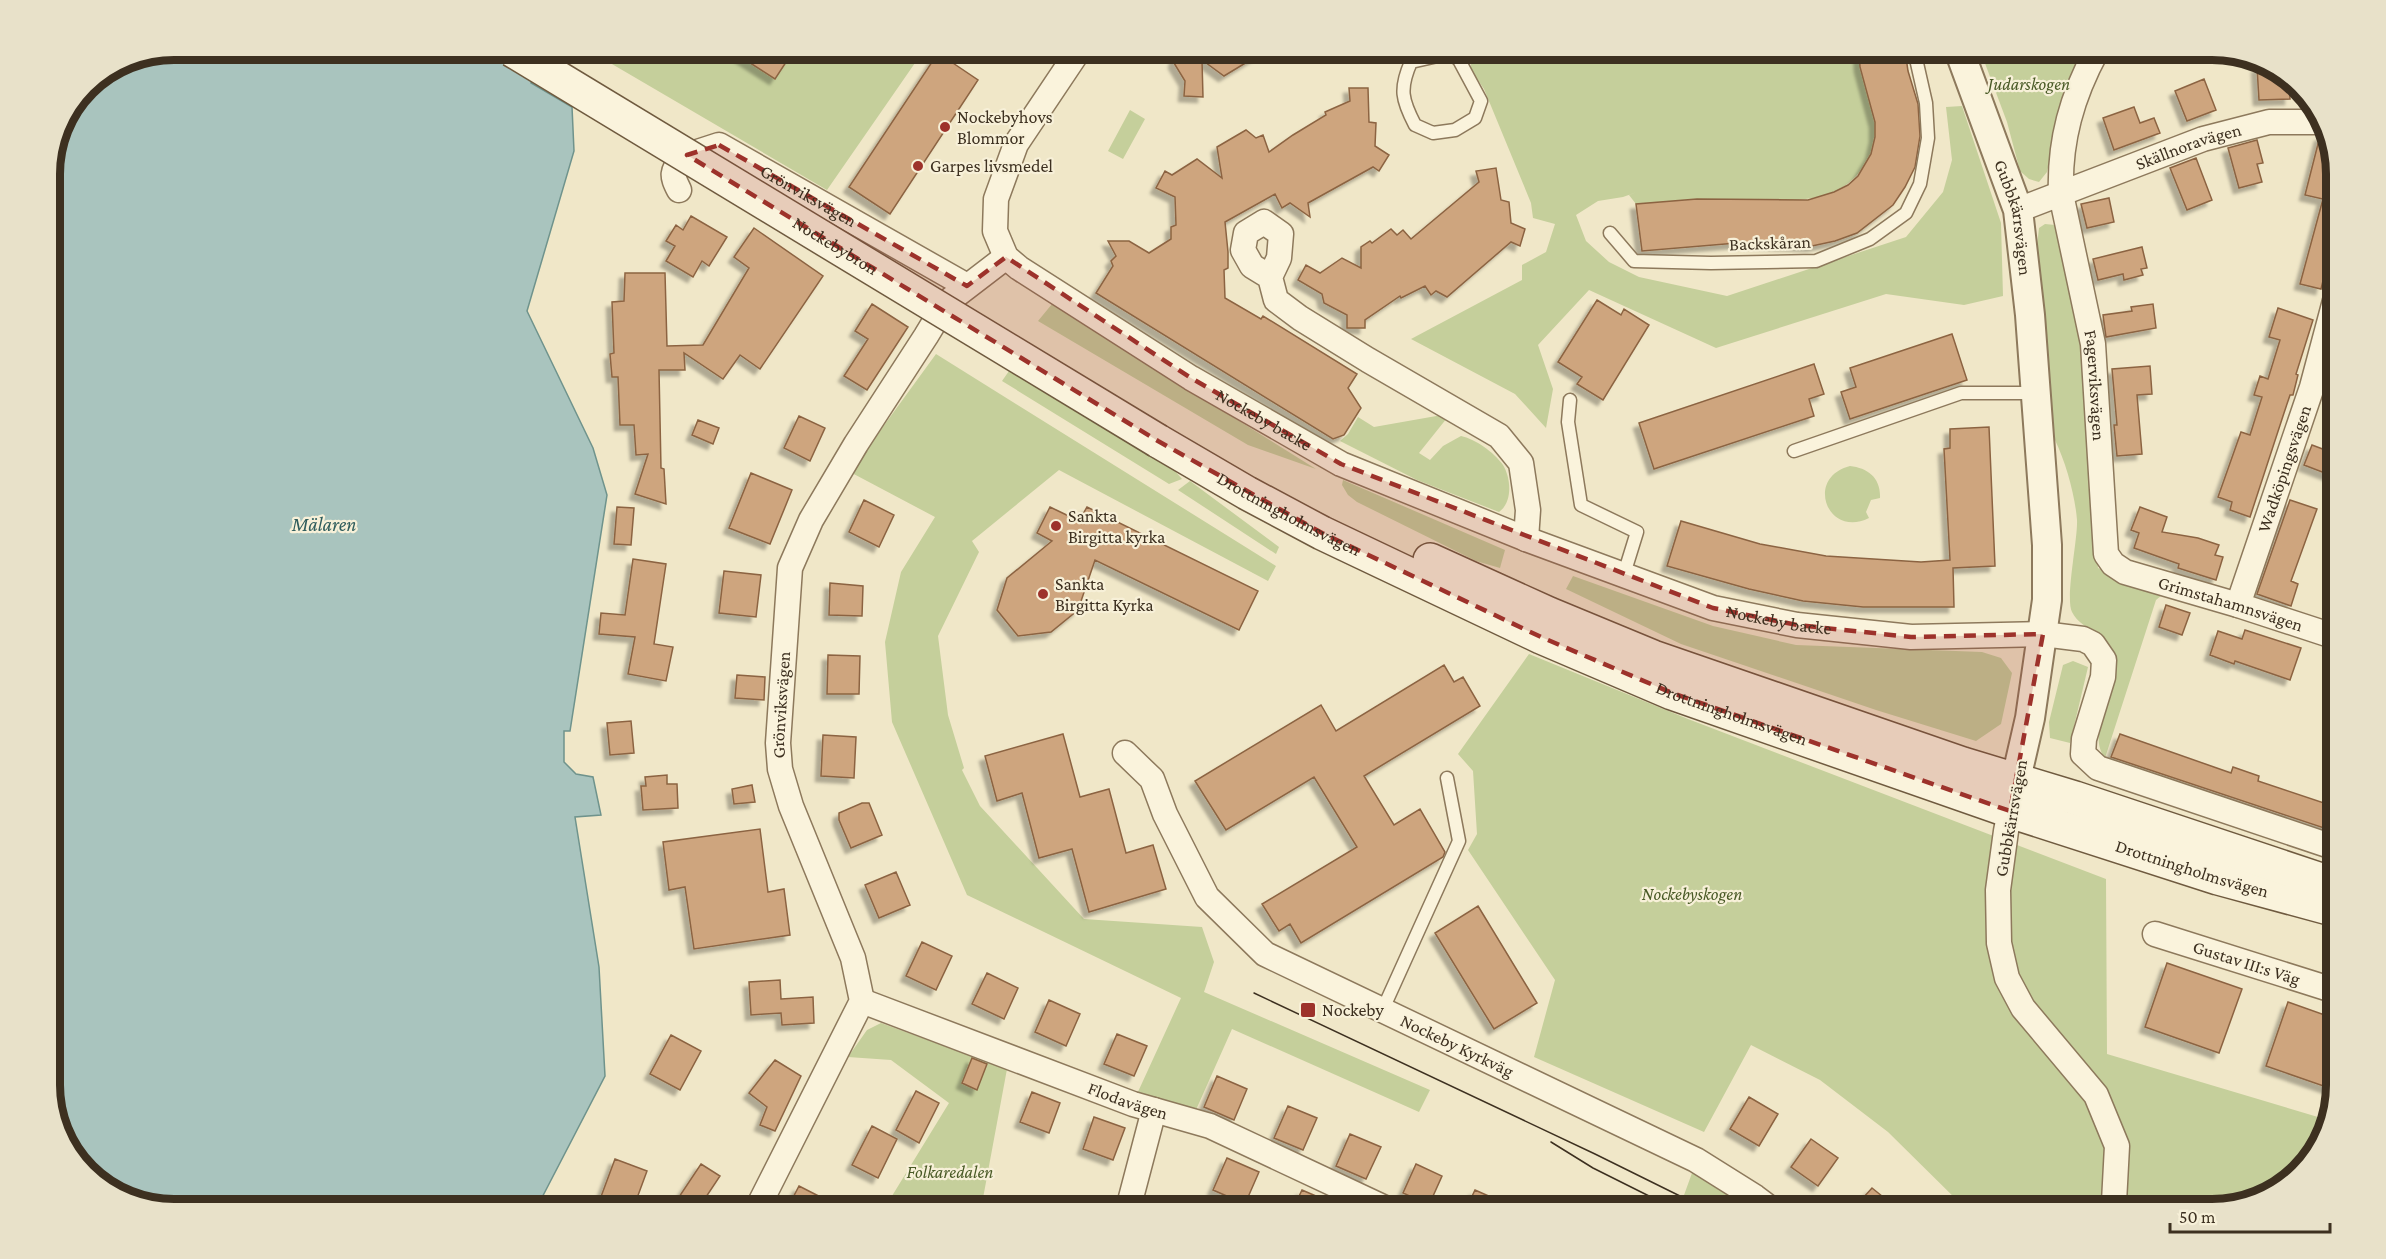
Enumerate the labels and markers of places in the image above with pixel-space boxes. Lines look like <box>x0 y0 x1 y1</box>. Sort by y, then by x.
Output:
place label: Nockebyhovs Blommor <box>957 107 1053 148</box>
marker: Nockebyhovs Blommor <box>938 120 952 134</box>
place label: Garpes livsmedel <box>930 156 1053 176</box>
marker: Garpes livsmedel <box>911 159 925 173</box>
place label: Sankta Birgitta kyrka <box>1068 506 1165 547</box>
marker: Sankta Birgitta kyrka <box>1049 519 1063 533</box>
place label: Sankta Birgitta Kyrka <box>1055 574 1154 615</box>
marker: Sankta Birgitta Kyrka <box>1036 587 1050 601</box>
place label: Nockeby <box>1322 1000 1385 1020</box>
marker: Nockeby <box>1299 1001 1317 1019</box>

